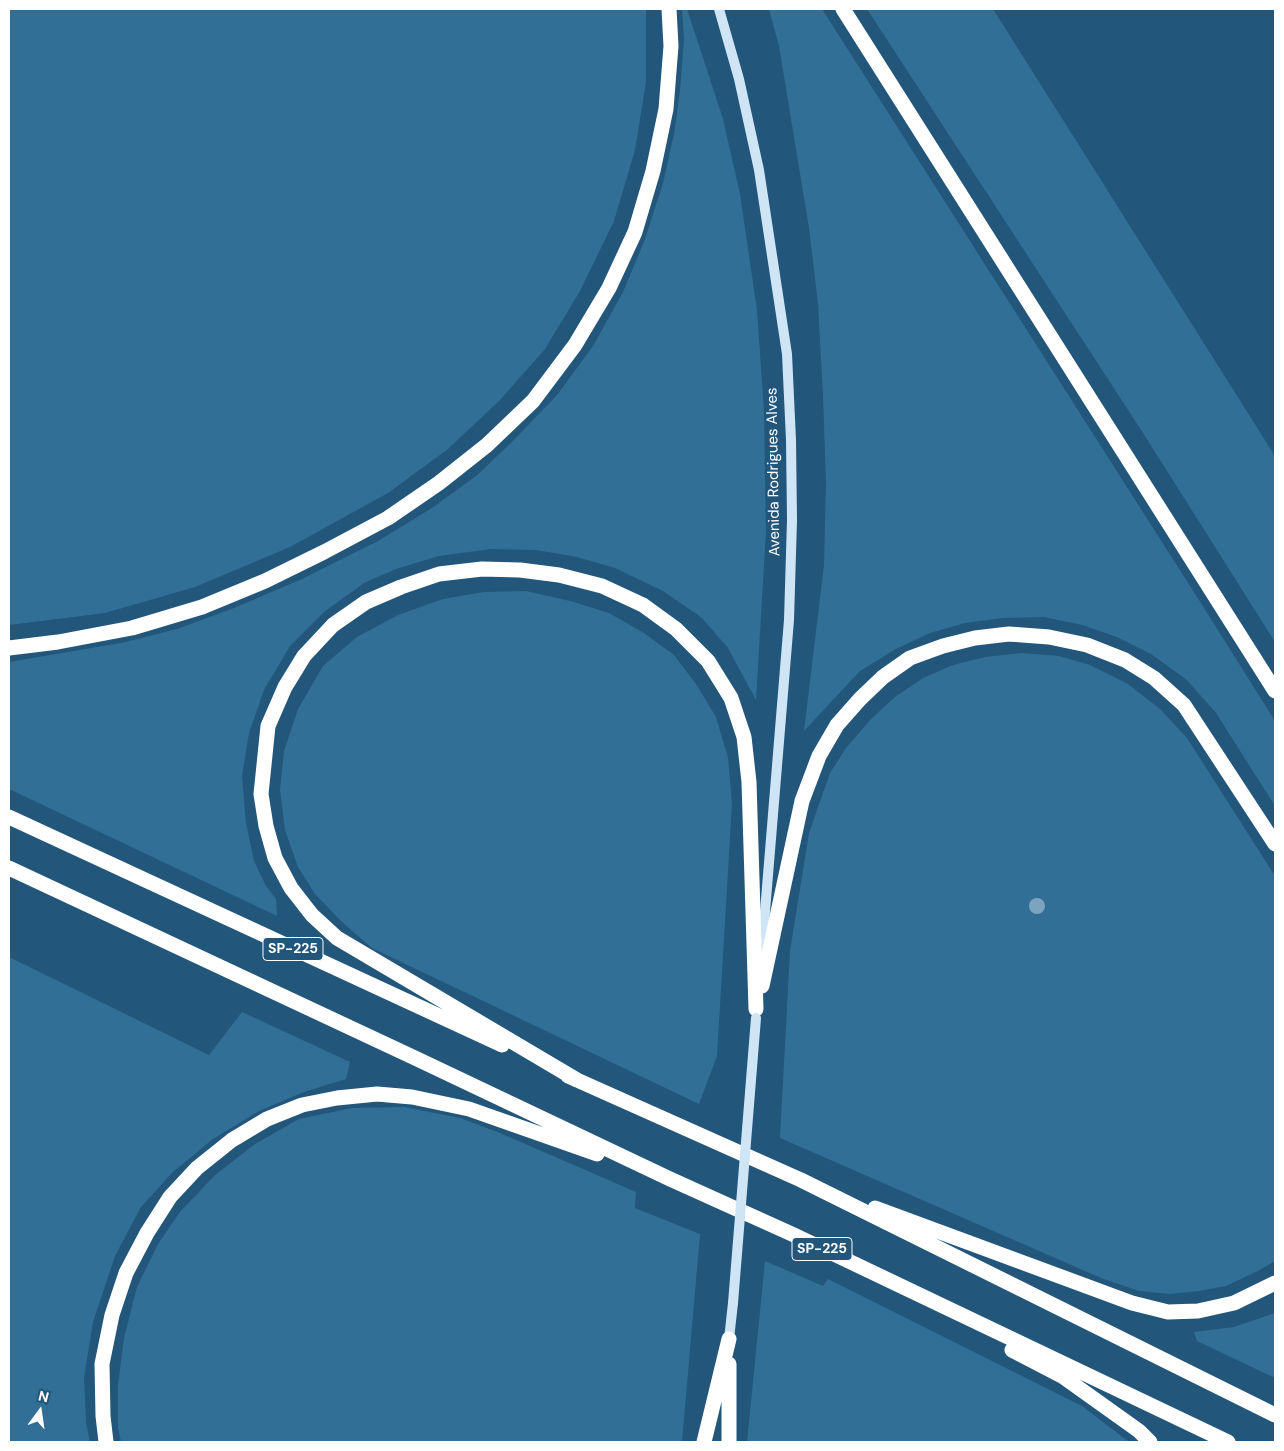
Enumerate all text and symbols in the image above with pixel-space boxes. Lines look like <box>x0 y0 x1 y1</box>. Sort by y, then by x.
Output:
street label: Avenida Rodrigues Alves <box>764 387 784 557</box>
road number: SP-225 <box>263 938 323 961</box>
road number: SP-225 <box>792 1238 852 1260</box>
north arrow <box>15 1386 65 1436</box>
text: N <box>36 1386 51 1406</box>

